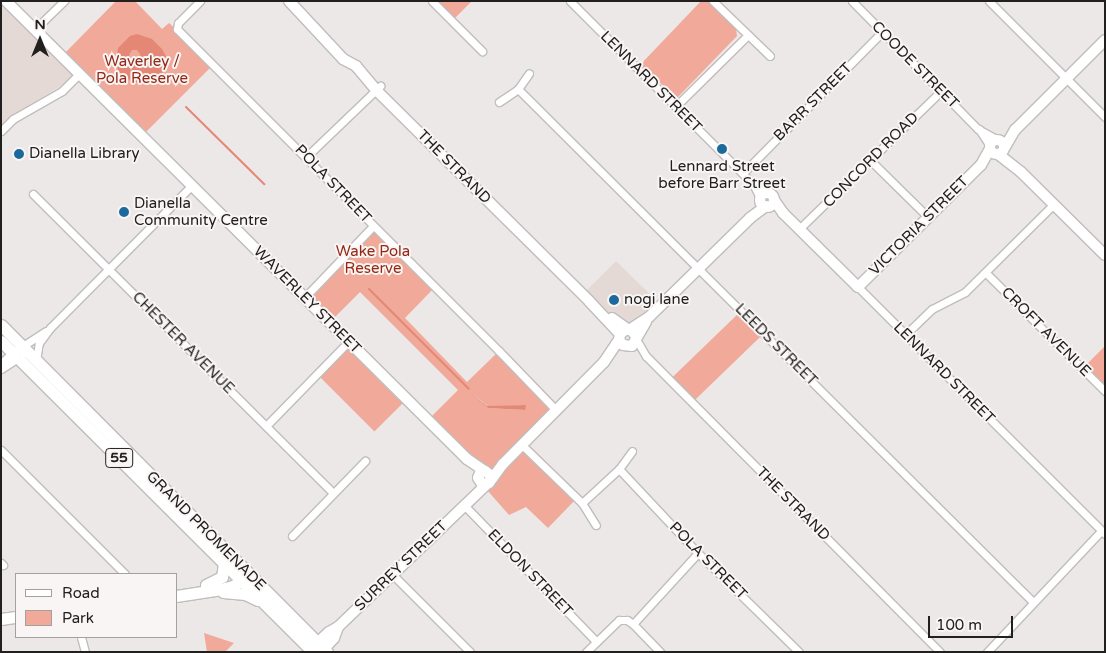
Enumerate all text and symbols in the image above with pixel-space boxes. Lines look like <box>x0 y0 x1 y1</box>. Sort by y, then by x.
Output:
north arrow <box>15 15 65 65</box>
text: N <box>34 16 46 33</box>
street label: COODE STREET <box>868 18 962 112</box>
street label: LENNARD STREET <box>597 28 705 136</box>
park label: Waverley / Pola Reserve <box>96 52 188 87</box>
street label: BARR STREET <box>770 59 856 145</box>
street label: CONCORD ROAD <box>820 109 922 211</box>
street label: THE STRAND <box>413 126 495 208</box>
street label: POLA STREET <box>291 141 375 227</box>
marker: Lennard Street before Barr Street <box>716 143 728 155</box>
place label: Dianella Library <box>29 145 140 163</box>
marker: Dianella Library <box>13 148 25 160</box>
place label: Lennard Street before Barr Street <box>658 157 786 192</box>
street label: VICTORIA STREET <box>866 173 972 279</box>
place label: Dianella Community Centre <box>134 194 268 229</box>
marker: Dianella Community Centre <box>118 206 130 218</box>
street label: WAVERLEY STREET <box>249 242 365 358</box>
park label: Wake Pola Reserve <box>336 242 410 277</box>
street label: CROFT AVENUE <box>998 284 1094 380</box>
street label: CHESTER AVENUE <box>128 288 238 398</box>
place label: nogi lane <box>624 291 689 309</box>
marker: nogi lane <box>608 294 620 306</box>
street label: LEEDS STREET <box>731 300 821 390</box>
street label: LENNARD STREET <box>890 319 998 427</box>
road number: 55 <box>104 446 134 469</box>
street label: THE STRAND <box>752 463 834 545</box>
street label: GRAND PROMENADE <box>143 468 269 594</box>
street label: SURREY STREET <box>351 517 451 615</box>
street label: POLA STREET <box>665 518 751 604</box>
street label: ELDON STREET <box>484 526 576 620</box>
legend <box>15 573 178 638</box>
text: Road <box>62 584 100 602</box>
scale bar <box>931 606 1016 638</box>
text: Park <box>62 609 94 627</box>
text: 100 m <box>936 616 982 634</box>

